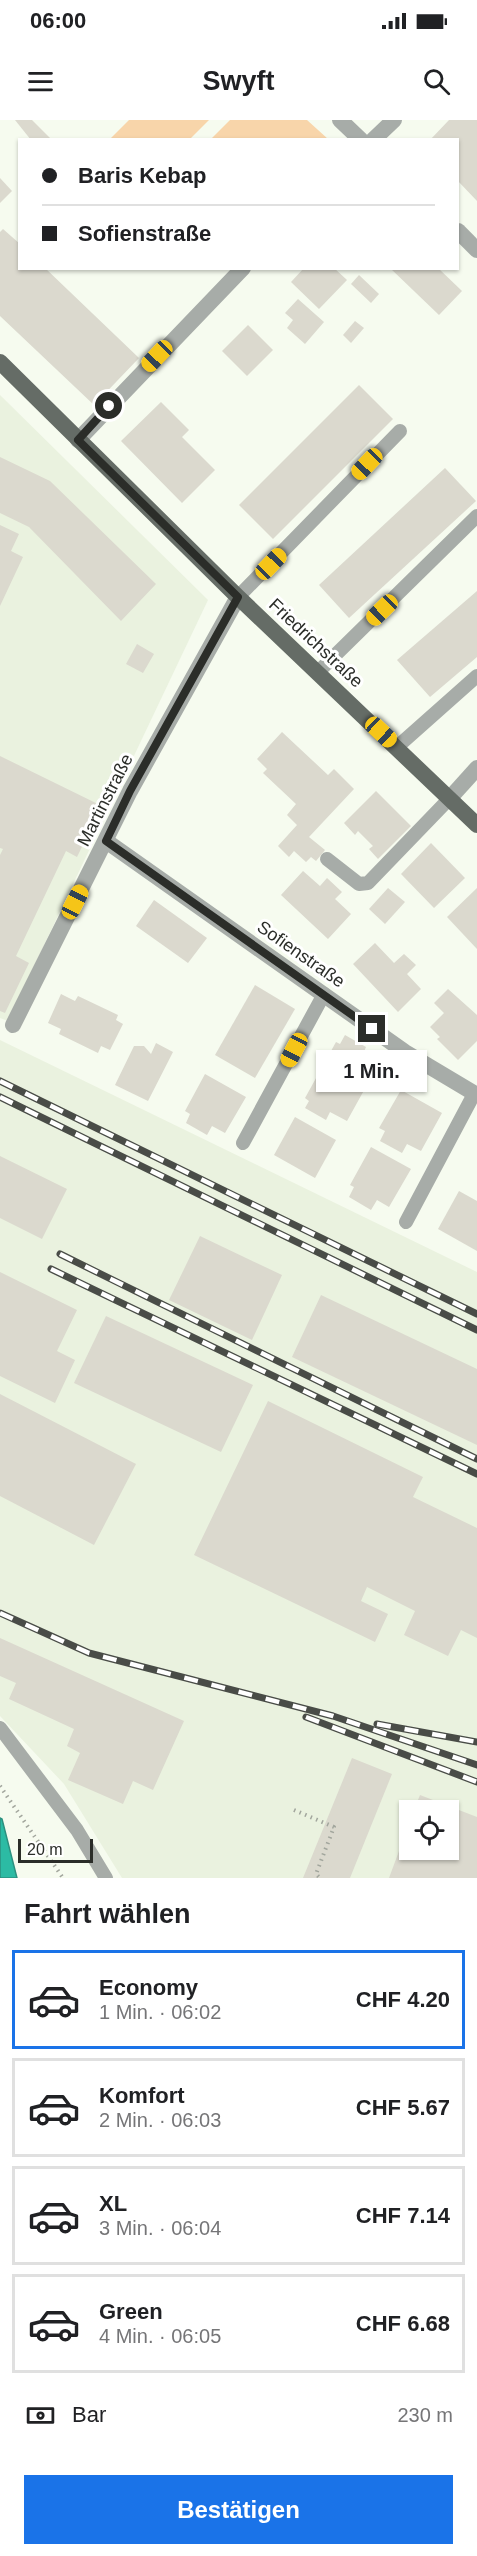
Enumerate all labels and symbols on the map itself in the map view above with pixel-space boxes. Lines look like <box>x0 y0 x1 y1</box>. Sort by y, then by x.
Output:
car <box>138 337 176 375</box>
route start <box>95 392 122 419</box>
car <box>348 445 386 483</box>
car <box>252 545 290 583</box>
car <box>363 591 401 629</box>
street label: Friedrichstraße <box>265 594 367 692</box>
car <box>362 713 400 751</box>
street label: Martinstraße <box>73 750 137 850</box>
car <box>59 882 91 922</box>
street label: Sofienstraße <box>253 917 349 991</box>
route end <box>358 1015 385 1042</box>
car <box>278 1030 310 1070</box>
callout: 1 Min. <box>316 1050 428 1092</box>
scale bar <box>18 1836 93 1864</box>

